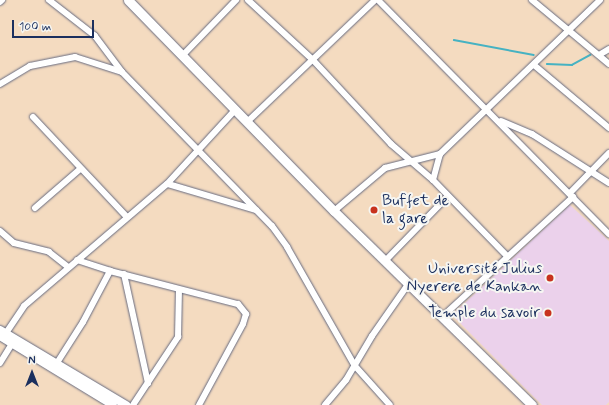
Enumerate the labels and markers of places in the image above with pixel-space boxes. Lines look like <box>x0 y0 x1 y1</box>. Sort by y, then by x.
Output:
place label: Buffet de la gare <box>382 191 449 229</box>
marker: Buffet de la gare <box>369 205 379 215</box>
place label: Université Julius Nyerere de Kankan <box>411 259 542 297</box>
marker: Université Julius Nyerere de Kankan <box>545 273 555 283</box>
place label: Temple du savoir <box>428 303 540 323</box>
marker: Temple du savoir <box>543 308 553 318</box>

